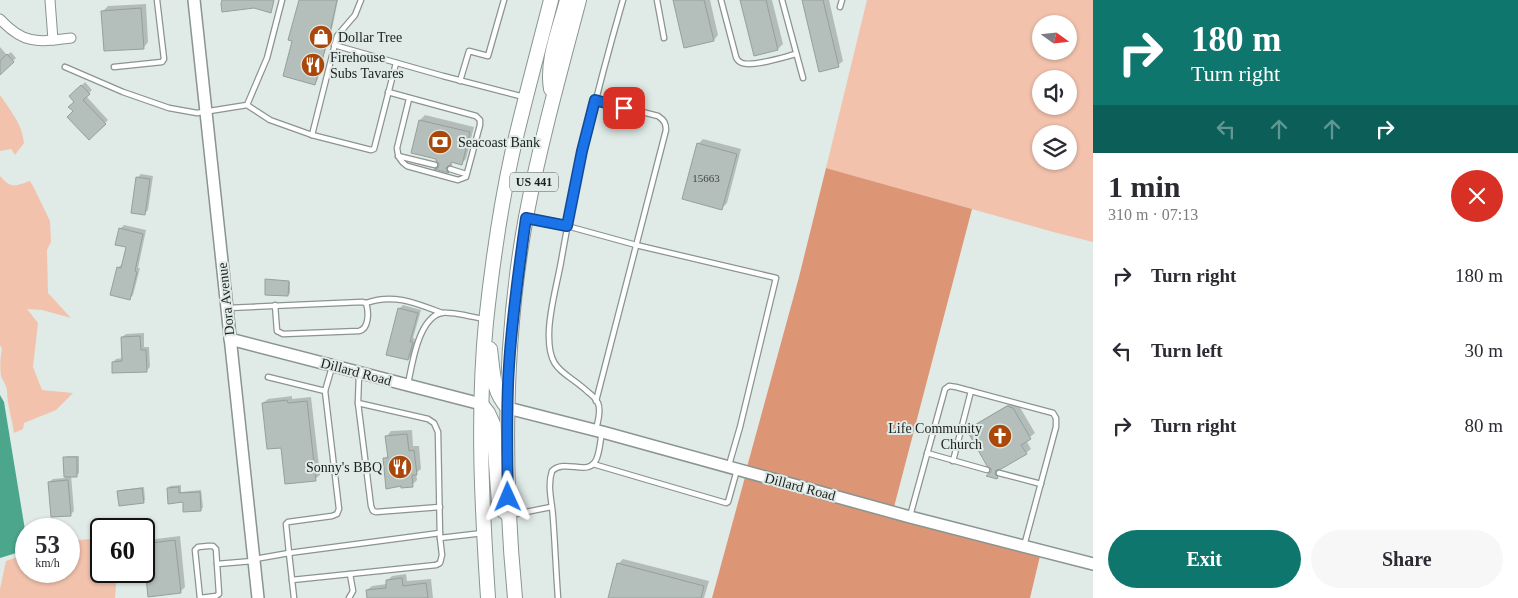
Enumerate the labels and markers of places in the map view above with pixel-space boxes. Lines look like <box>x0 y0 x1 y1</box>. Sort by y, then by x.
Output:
shop icon: Dollar Tree <box>308 24 334 50</box>
place label: Dollar Tree <box>338 30 402 45</box>
place label: Firehouse Subs Tavares <box>330 50 404 81</box>
restaurant icon: Firehouse Subs Tavares <box>300 52 326 78</box>
pin <box>603 87 645 129</box>
bank icon: Seacoast Bank <box>427 129 453 155</box>
place label: Seacoast Bank <box>458 135 540 150</box>
place label: Life Community Church <box>888 421 982 452</box>
church icon: Life Community Church <box>987 423 1013 449</box>
restaurant icon: Sonny's BBQ <box>387 454 413 480</box>
place label: Sonny's BBQ <box>306 460 382 475</box>

